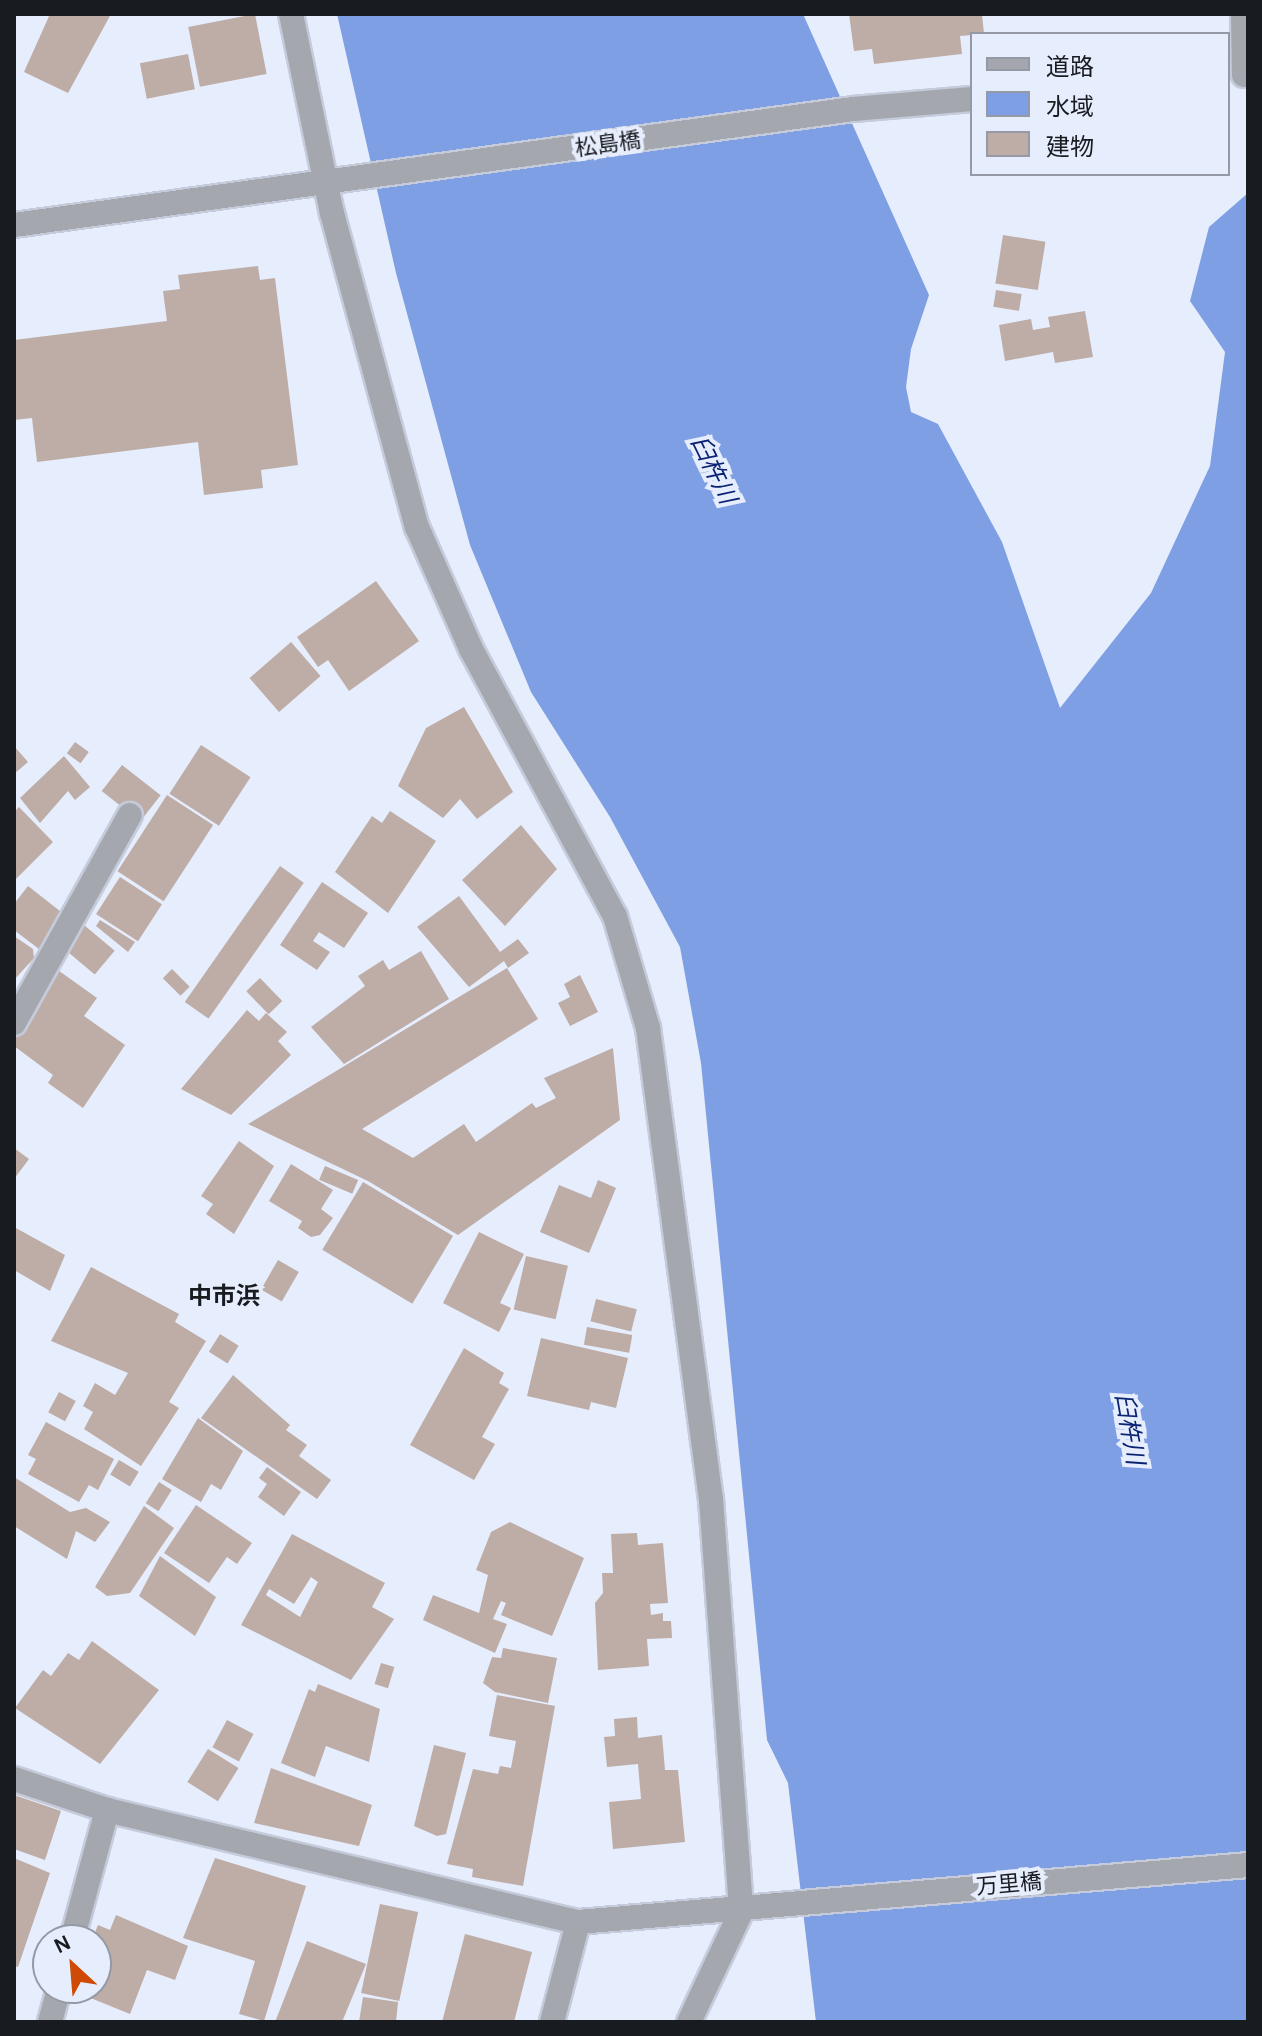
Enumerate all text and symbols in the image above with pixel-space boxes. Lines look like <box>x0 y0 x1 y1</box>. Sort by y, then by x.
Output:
legend <box>970 32 1230 176</box>
text: 道路 <box>1046 53 1094 81</box>
text: 水域 <box>1046 93 1094 121</box>
street label: 松島橋 <box>573 127 643 163</box>
text: 建物 <box>1046 133 1094 161</box>
water label: 臼杵川 <box>684 431 742 509</box>
district label: 中市浜 <box>188 1283 260 1311</box>
water label: 臼杵川 <box>1109 1391 1149 1467</box>
street label: 万里橋 <box>975 1869 1043 1901</box>
north arrow <box>32 1924 112 2004</box>
text: N <box>50 1929 75 1959</box>

